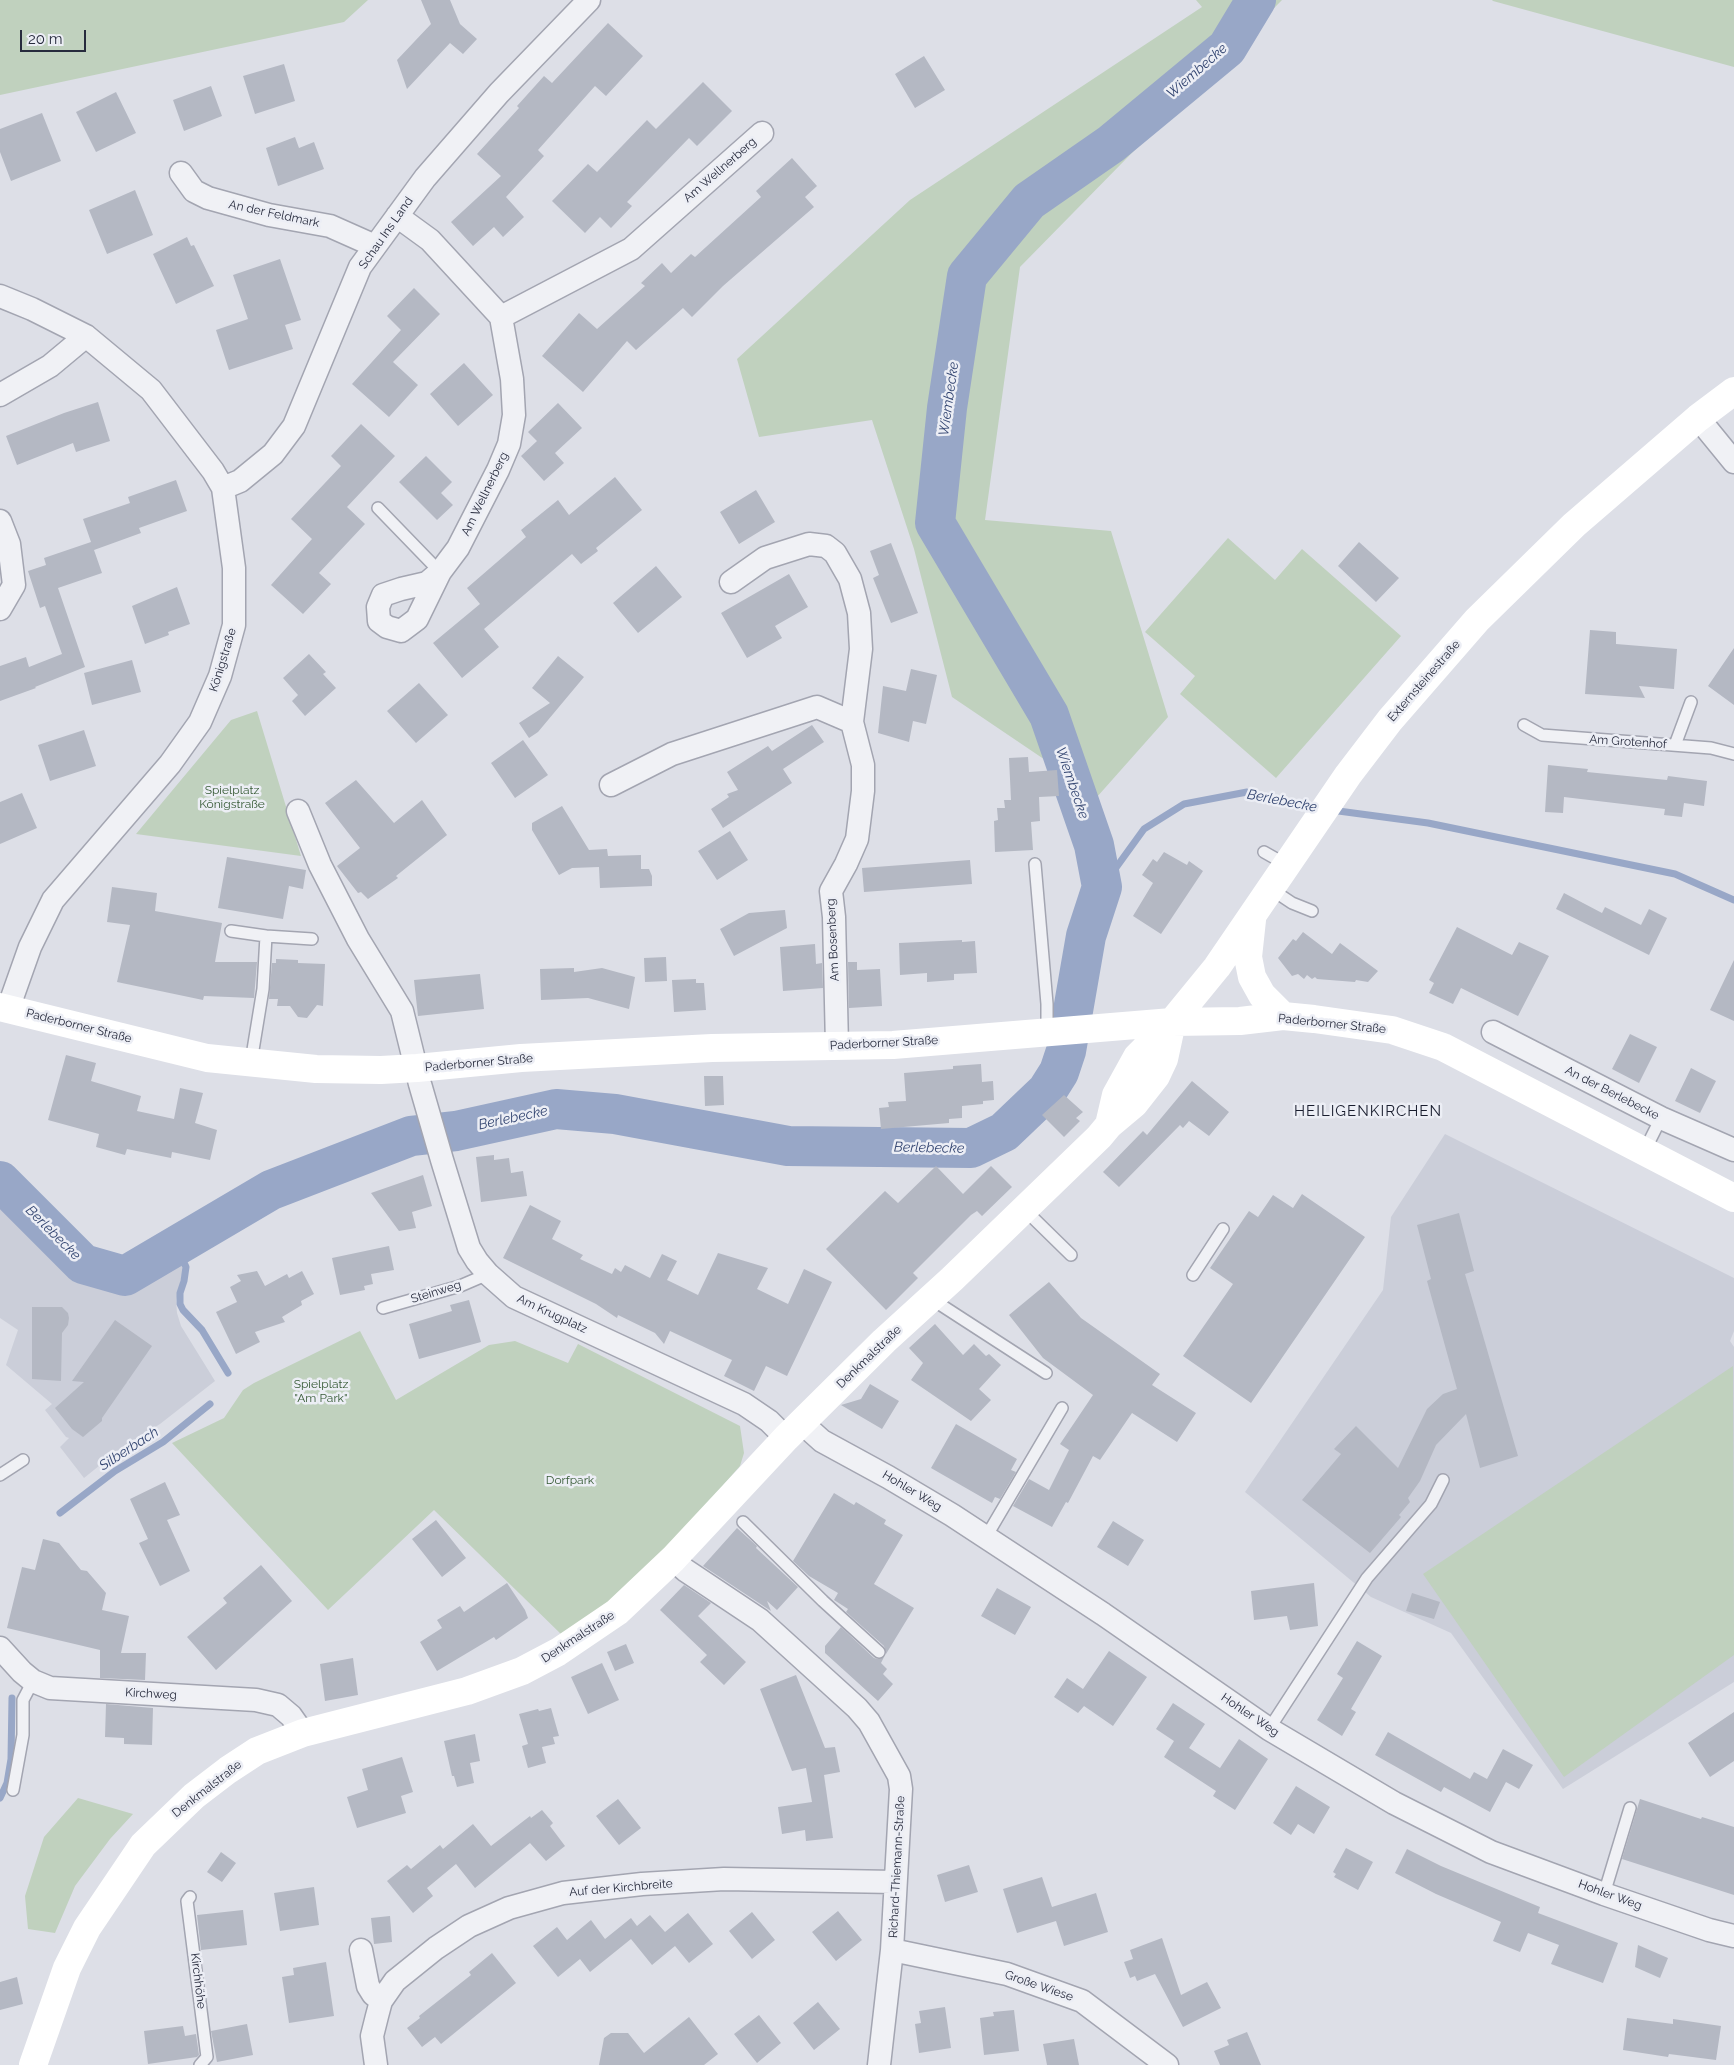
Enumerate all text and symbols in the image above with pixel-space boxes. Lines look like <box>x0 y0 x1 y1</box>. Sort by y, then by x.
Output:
scale bar <box>22 20 89 52</box>
text: 20 m <box>28 30 63 48</box>
water label: Wiembecke <box>1163 40 1231 102</box>
street label: Am Wellnerberg <box>681 134 759 206</box>
street label: Schau Ins Land <box>356 194 416 272</box>
street label: An der Feldmark <box>227 197 321 231</box>
water label: Wiembecke <box>935 361 963 437</box>
street label: Am Wellnerberg <box>458 450 512 538</box>
street label: Königstraße <box>207 626 239 694</box>
street label: Externsteinestraße <box>1385 637 1463 725</box>
street label: Am Grotenhof <box>1589 732 1667 752</box>
water label: Wiembecke <box>1052 745 1092 821</box>
park label: Spielplatz Königstraße <box>199 783 265 811</box>
water label: Berlebecke <box>1246 786 1318 816</box>
street label: Am Bosenberg <box>824 898 842 982</box>
street label: Paderborner Straße <box>25 1006 133 1046</box>
street label: Paderborner Straße <box>1277 1011 1387 1037</box>
street label: Paderborner Straße <box>830 1033 938 1053</box>
street label: Paderborner Straße <box>424 1051 534 1075</box>
street label: An der Berlebecke <box>1563 1063 1661 1123</box>
water label: Berlebecke <box>477 1102 549 1134</box>
district label: HEILIGENKIRCHEN <box>1292 1102 1444 1120</box>
water label: Berlebecke <box>894 1139 964 1157</box>
water label: Berlebecke <box>22 1202 84 1264</box>
street label: Steinweg <box>409 1278 463 1306</box>
street label: Am Krugplatz <box>515 1291 589 1337</box>
street label: Denkmalstraße <box>834 1323 904 1391</box>
park label: Spielplatz "Am Park" <box>294 1377 348 1405</box>
water label: Silberbach <box>96 1424 162 1474</box>
street label: Hohler Weg <box>880 1468 944 1514</box>
park label: Dorfpark <box>546 1473 594 1487</box>
street label: Denkmalstraße <box>539 1608 617 1666</box>
street label: Kirchweg <box>125 1685 177 1703</box>
street label: Hohler Weg <box>1218 1690 1282 1740</box>
street label: Denkmalstraße <box>169 1757 245 1821</box>
street label: Richard-Thiemann-Straße <box>886 1795 908 1939</box>
street label: Auf der Kirchbreite <box>569 1876 673 1900</box>
street label: Hohler Weg <box>1576 1877 1644 1913</box>
street label: Kirchhöhe <box>187 1952 209 2010</box>
street label: Große Wiese <box>1003 1968 1075 2004</box>

